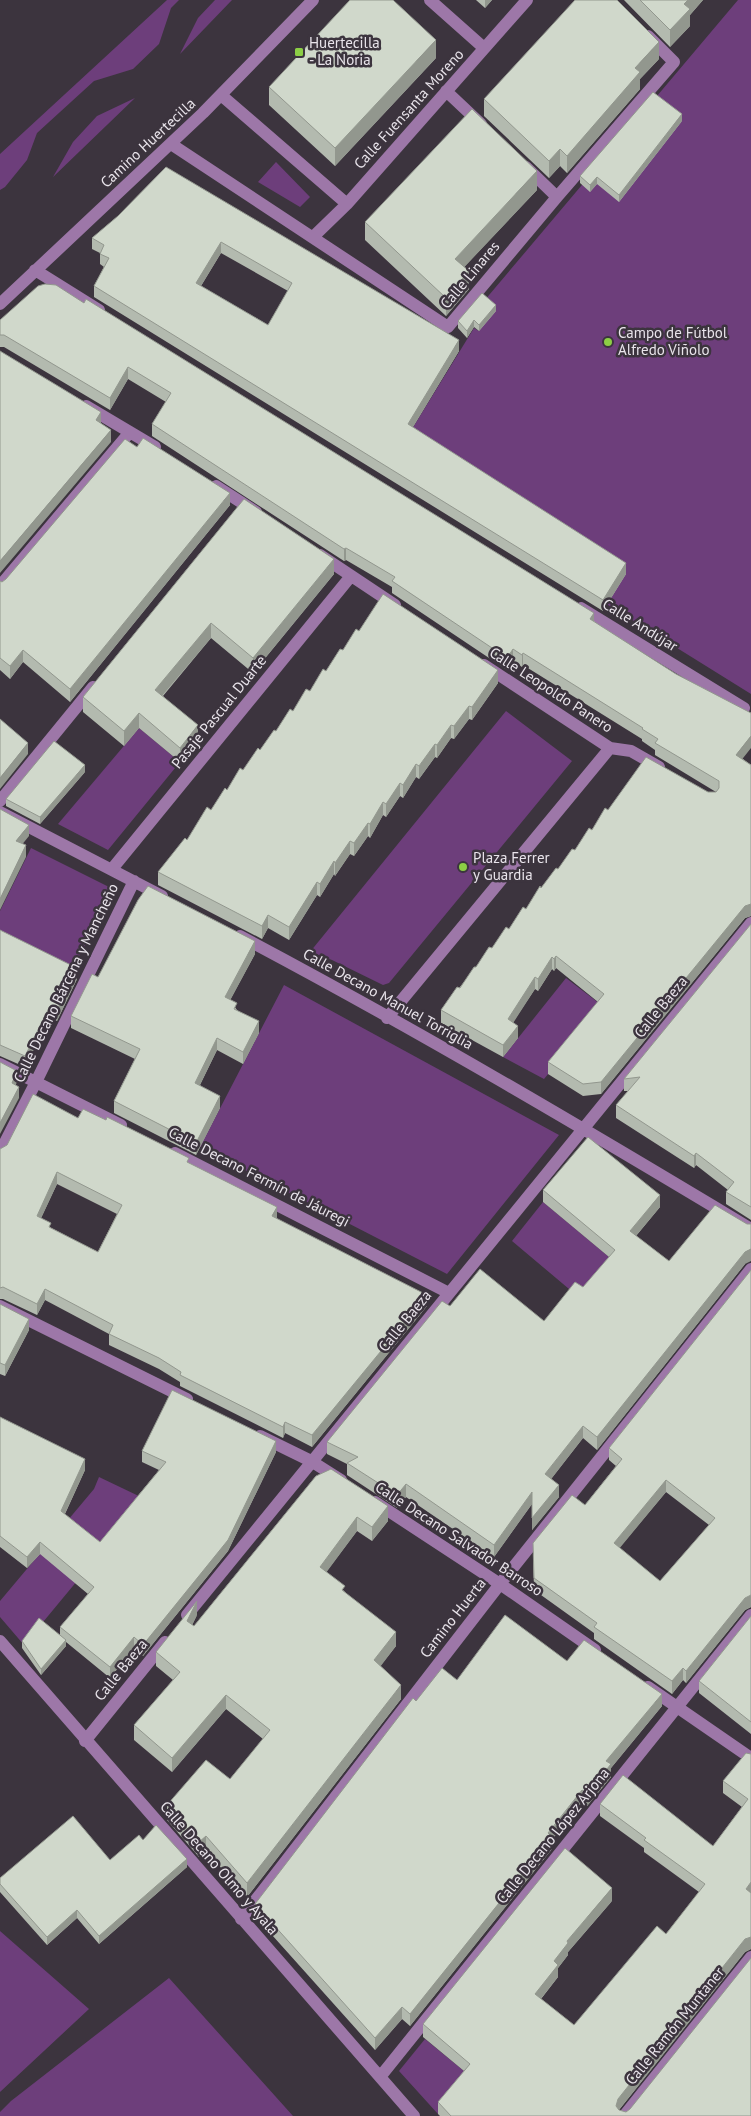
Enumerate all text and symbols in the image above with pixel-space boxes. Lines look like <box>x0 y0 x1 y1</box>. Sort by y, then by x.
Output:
place label: Huertecilla - La Noria <box>309 33 380 69</box>
street label: Calle Fuensanta Moreno <box>350 45 468 173</box>
marker: Huertecilla - La Noria <box>293 46 305 58</box>
street label: Camino Huertecilla <box>96 94 199 191</box>
street label: Calle Linares <box>436 237 503 312</box>
place label: Campo de Fútbol Alfredo Viñolo <box>618 323 728 359</box>
marker: Campo de Fútbol Alfredo Viñolo <box>602 336 614 348</box>
street label: Calle Andújar <box>599 594 681 655</box>
street label: Calle Leopoldo Panero <box>486 643 617 737</box>
street label: Pasaje Pascual Duarte <box>167 651 270 772</box>
place label: Plaza Ferrer y Guardia <box>473 848 550 884</box>
marker: Plaza Ferrer y Guardia <box>457 861 469 873</box>
street label: Calle Decano Bárcena y Mancheño <box>9 880 122 1086</box>
street label: Calle Decano Manuel Torriglia <box>300 944 477 1053</box>
street label: Calle Baeza <box>630 972 691 1041</box>
street label: Calle Decano Fermín de Jáuregi <box>165 1122 353 1231</box>
street label: Calle Baeza <box>374 1286 435 1355</box>
street label: Calle Decano Salvador Barroso <box>372 1477 547 1600</box>
street label: Camino Huerta <box>416 1574 490 1661</box>
street label: Calle Baeza <box>90 1635 151 1704</box>
street label: Calle Decano López Arjona <box>492 1764 613 1908</box>
street label: Calle Decano Olmo y Ayala <box>156 1797 283 1938</box>
street label: Calle Ramón Muntaner <box>621 1963 728 2089</box>

